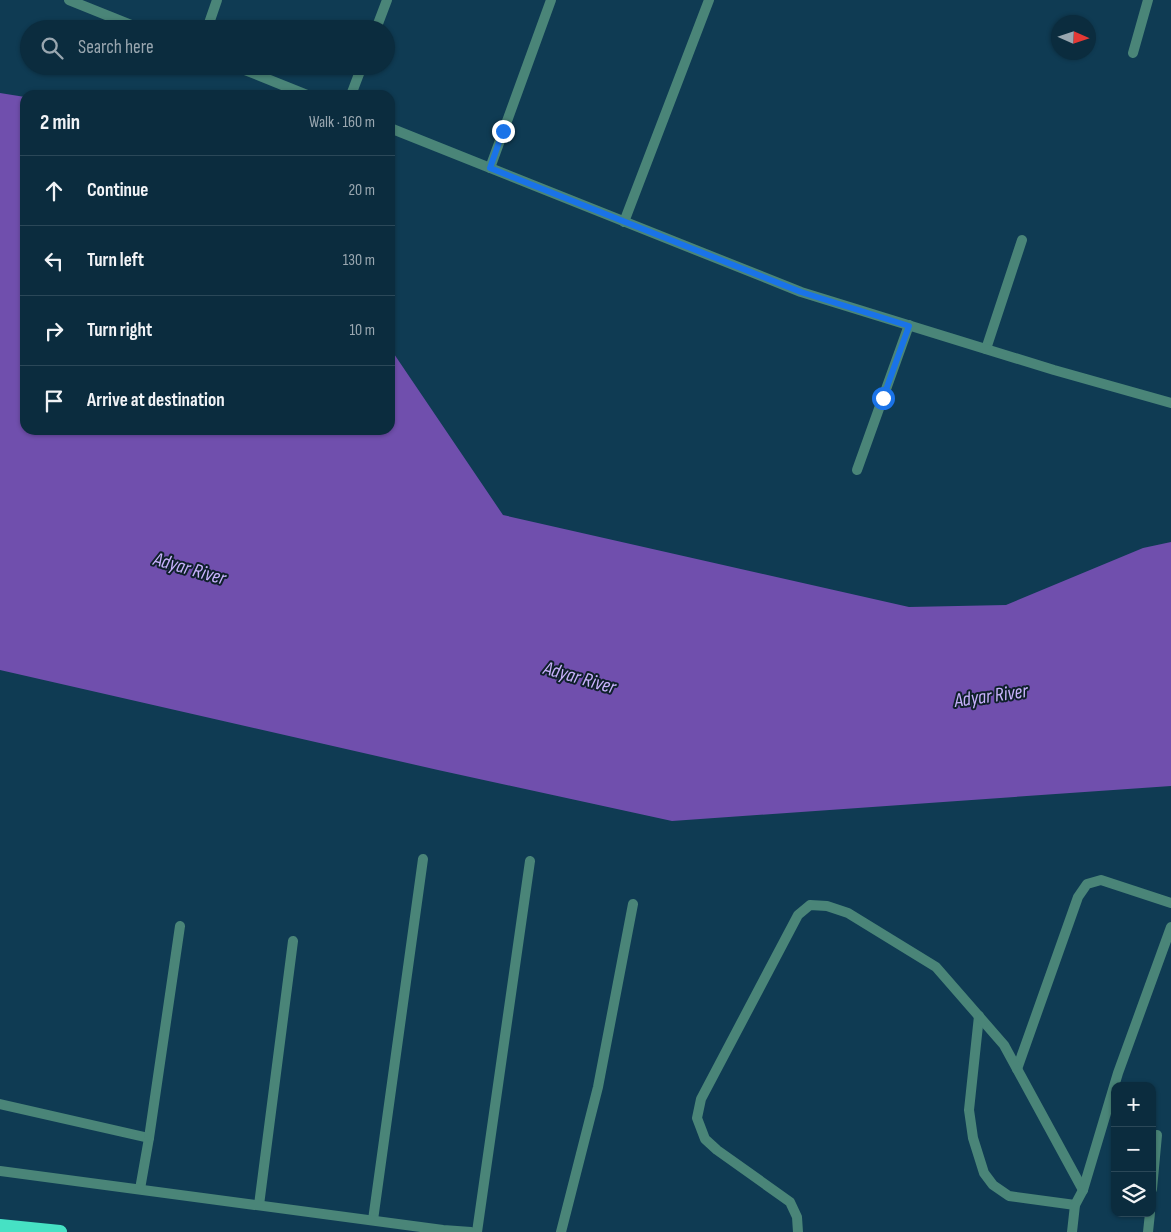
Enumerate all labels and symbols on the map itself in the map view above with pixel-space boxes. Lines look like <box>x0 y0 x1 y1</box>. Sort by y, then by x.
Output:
north arrow <box>1051 15 1096 60</box>
route end <box>492 120 515 143</box>
route start <box>872 387 895 410</box>
water label: Adyar River <box>150 547 230 591</box>
water label: Adyar River <box>540 656 620 700</box>
water label: Adyar River <box>952 679 1031 713</box>

